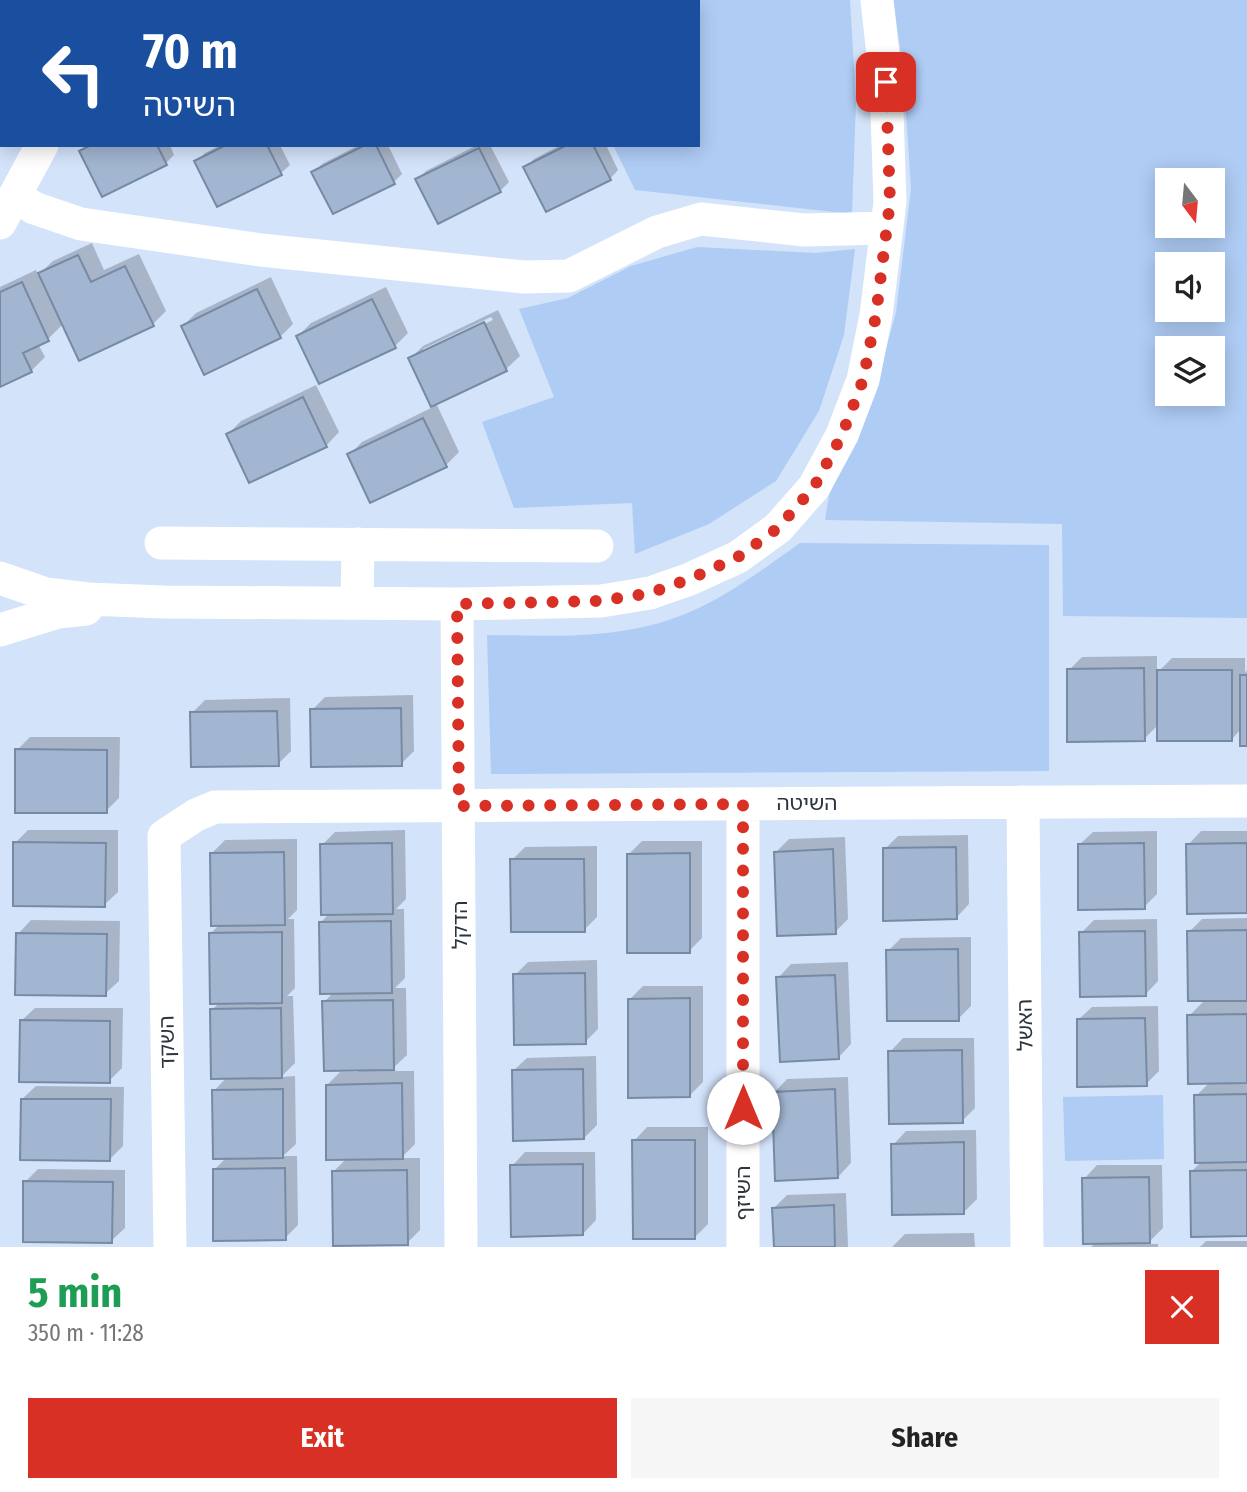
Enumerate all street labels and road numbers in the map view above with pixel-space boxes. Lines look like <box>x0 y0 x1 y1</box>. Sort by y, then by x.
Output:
street label: השיטה <box>776 790 838 816</box>
street label: הדקל <box>447 901 473 949</box>
street label: האשל <box>1012 999 1038 1051</box>
street label: השקד <box>154 1015 180 1069</box>
street label: השיזף <box>730 1166 756 1220</box>

